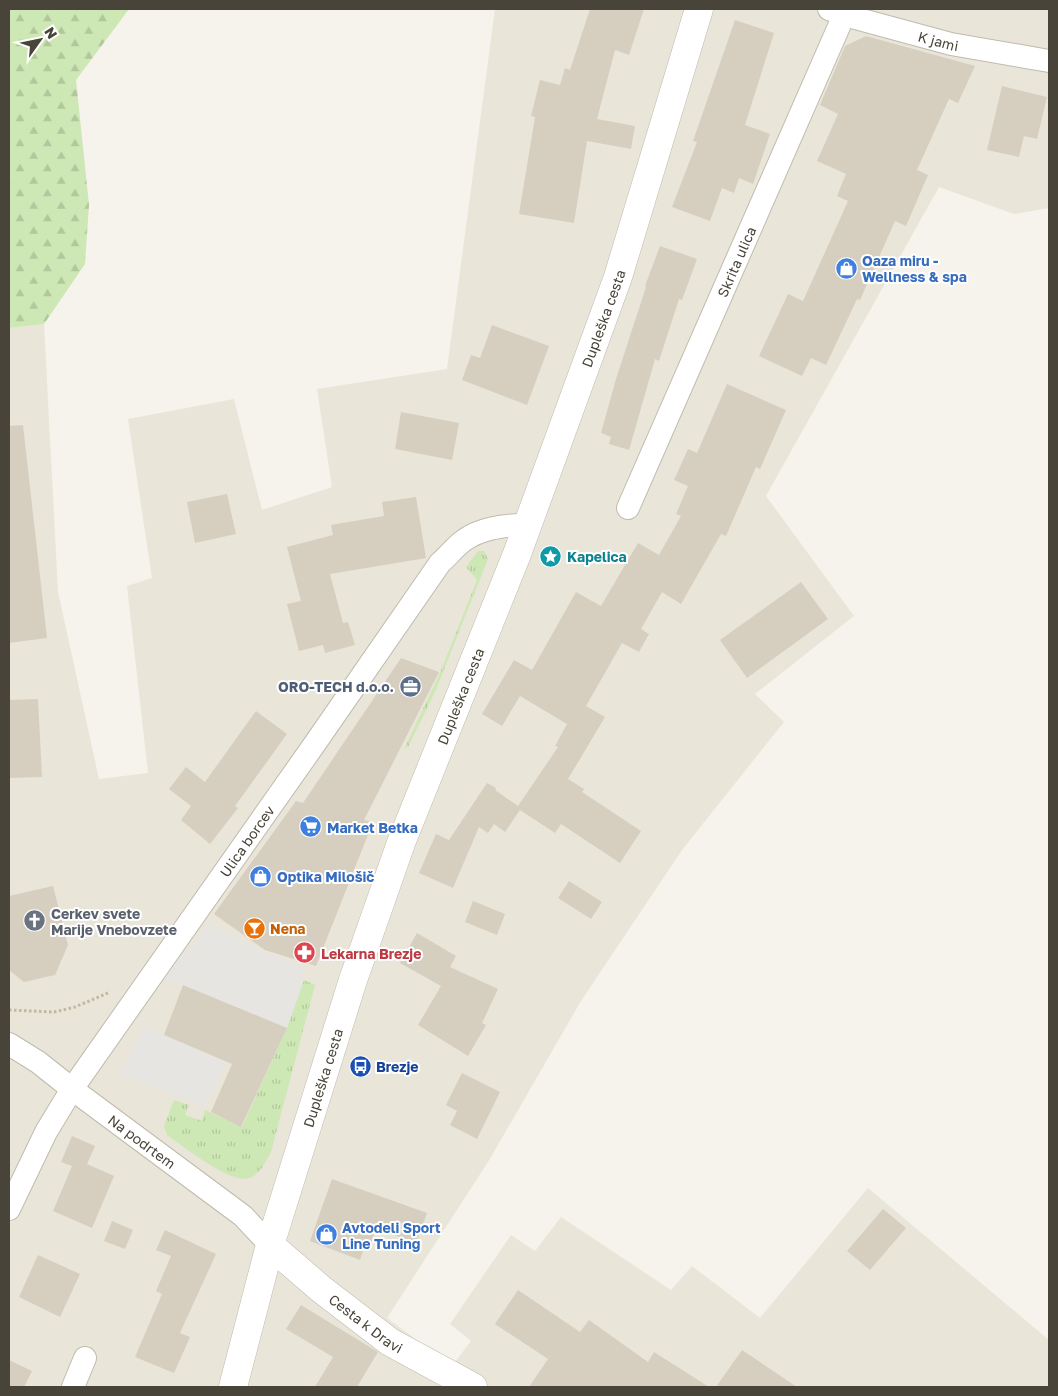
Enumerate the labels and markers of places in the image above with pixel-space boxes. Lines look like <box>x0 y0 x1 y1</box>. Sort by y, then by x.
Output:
place label: Oaza miru - Wellness & spa <box>862 252 967 285</box>
shop icon: Oaza miru - Wellness & spa <box>834 256 858 280</box>
place icon: Kapelica <box>539 544 563 568</box>
place label: Kapelica <box>567 548 627 565</box>
office icon: ORO-TECH d.o.o. <box>398 674 422 698</box>
place label: ORO-TECH d.o.o. <box>278 678 394 695</box>
supermarket icon: Market Betka <box>299 815 323 839</box>
place label: Market Betka <box>327 819 418 836</box>
shop icon: Optika Milošič <box>249 864 273 888</box>
place label: Optika Milošič <box>277 868 374 885</box>
place label: Cerkev svete Marije Vnebovzete <box>51 905 177 938</box>
church icon: Cerkev svete Marije Vnebovzete <box>23 909 47 933</box>
bar icon: Nena <box>242 916 266 940</box>
place label: Nena <box>270 920 306 937</box>
pharmacy icon: Lekarna Brezje <box>293 941 317 965</box>
place label: Lekarna Brezje <box>321 945 421 962</box>
bus stop icon: Brezje <box>348 1054 372 1078</box>
place label: Brezje <box>376 1058 419 1075</box>
place label: Avtodeli Sport Line Tuning <box>342 1219 441 1252</box>
shop icon: Avtodeli Sport Line Tuning <box>314 1223 338 1247</box>

